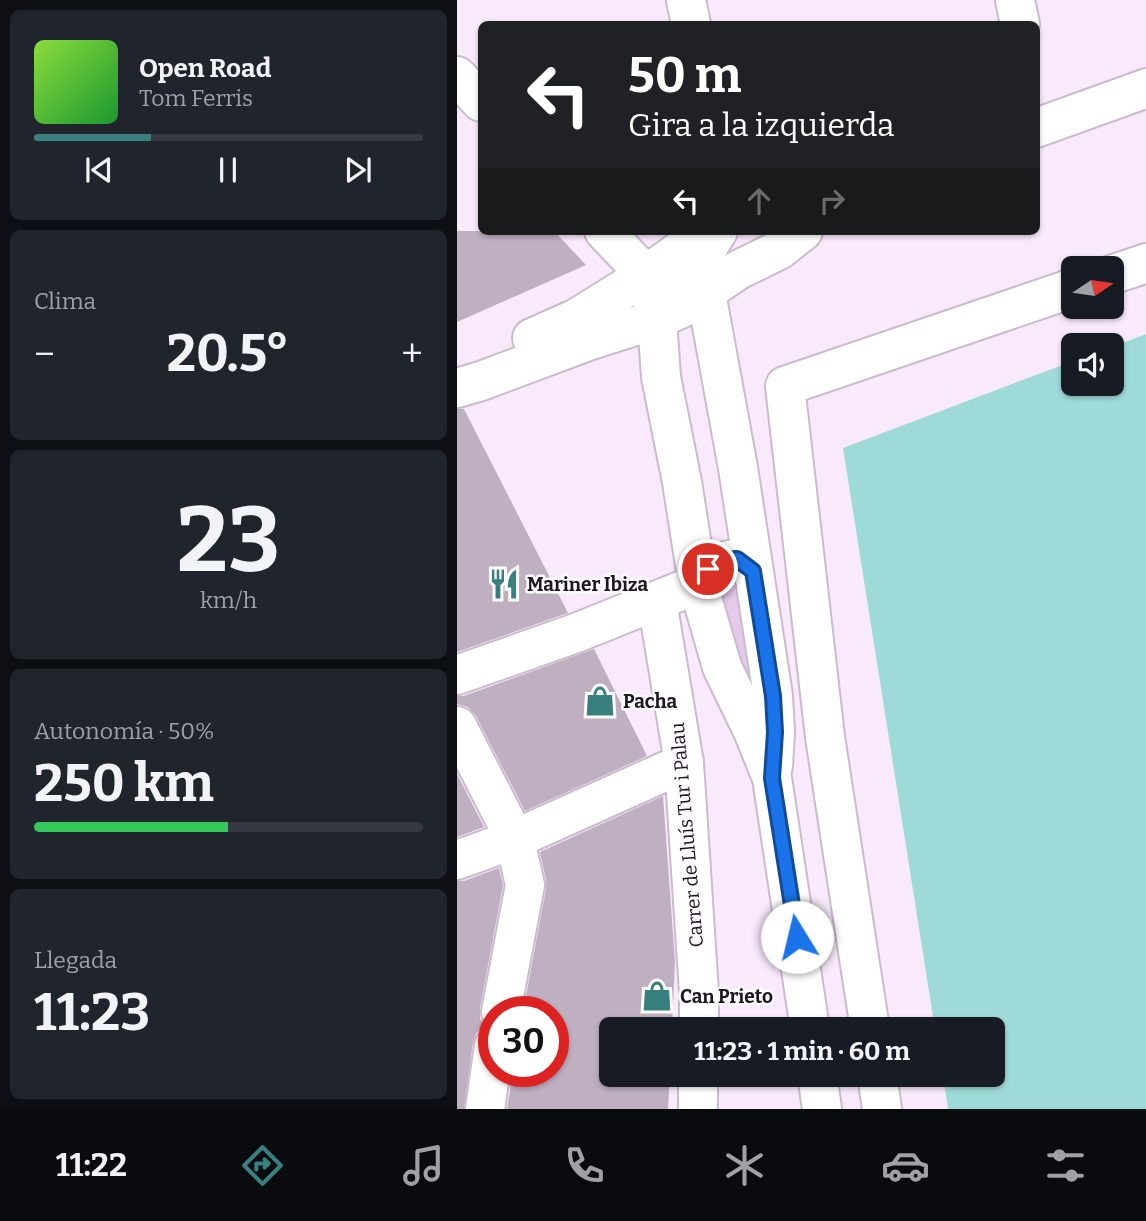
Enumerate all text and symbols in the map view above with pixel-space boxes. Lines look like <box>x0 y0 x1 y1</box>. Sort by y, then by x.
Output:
text: 50 m <box>628 46 741 105</box>
icon: left <box>513 49 604 140</box>
text: Open Road <box>139 53 271 84</box>
text: Tom Ferris <box>139 84 253 112</box>
text: Gira a la izquierda <box>628 106 895 144</box>
icon: previous <box>80 151 118 189</box>
icon: pause <box>209 151 247 189</box>
icon: next <box>339 151 377 189</box>
icon: left <box>667 182 705 220</box>
icon: ahead <box>740 182 778 220</box>
icon: right <box>813 182 851 220</box>
north arrow <box>1061 256 1124 318</box>
map controls <box>1061 256 1124 396</box>
text: Clima <box>34 287 96 315</box>
text: 20.5° <box>167 322 290 385</box>
text: − <box>34 331 55 377</box>
text: + <box>401 331 423 377</box>
button: sound <box>1061 333 1124 396</box>
text: 23 <box>177 486 280 595</box>
pin <box>678 539 738 599</box>
icon: arrive <box>689 550 727 588</box>
restaurant icon: Mariner Ibiza <box>487 567 521 601</box>
place label: Mariner Ibiza <box>527 573 649 596</box>
text: km/h <box>200 586 257 614</box>
shop icon: Pacha <box>583 684 617 718</box>
place label: Pacha <box>623 690 678 713</box>
text: Autonomía · 50% <box>34 717 215 745</box>
street label: Carrer de Lluís Tur i Palau <box>666 721 708 948</box>
text: 250 km <box>34 752 214 815</box>
position arrow <box>760 900 834 974</box>
text: Llegada <box>34 946 117 974</box>
shop icon: Can Prieto <box>640 979 674 1013</box>
text: 11:23 <box>34 981 150 1044</box>
place label: Can Prieto <box>680 985 773 1008</box>
speed limit sign: 30 <box>478 996 569 1087</box>
text: 11:23 · 1 min · 60 m <box>694 1036 910 1067</box>
icon: directions <box>238 1141 287 1190</box>
icon: music <box>399 1141 448 1190</box>
icon: phone <box>560 1141 609 1190</box>
icon: climate <box>720 1141 769 1190</box>
icon: car <box>881 1141 930 1190</box>
icon: filters <box>1041 1141 1090 1190</box>
text: 11:22 <box>56 1146 127 1184</box>

